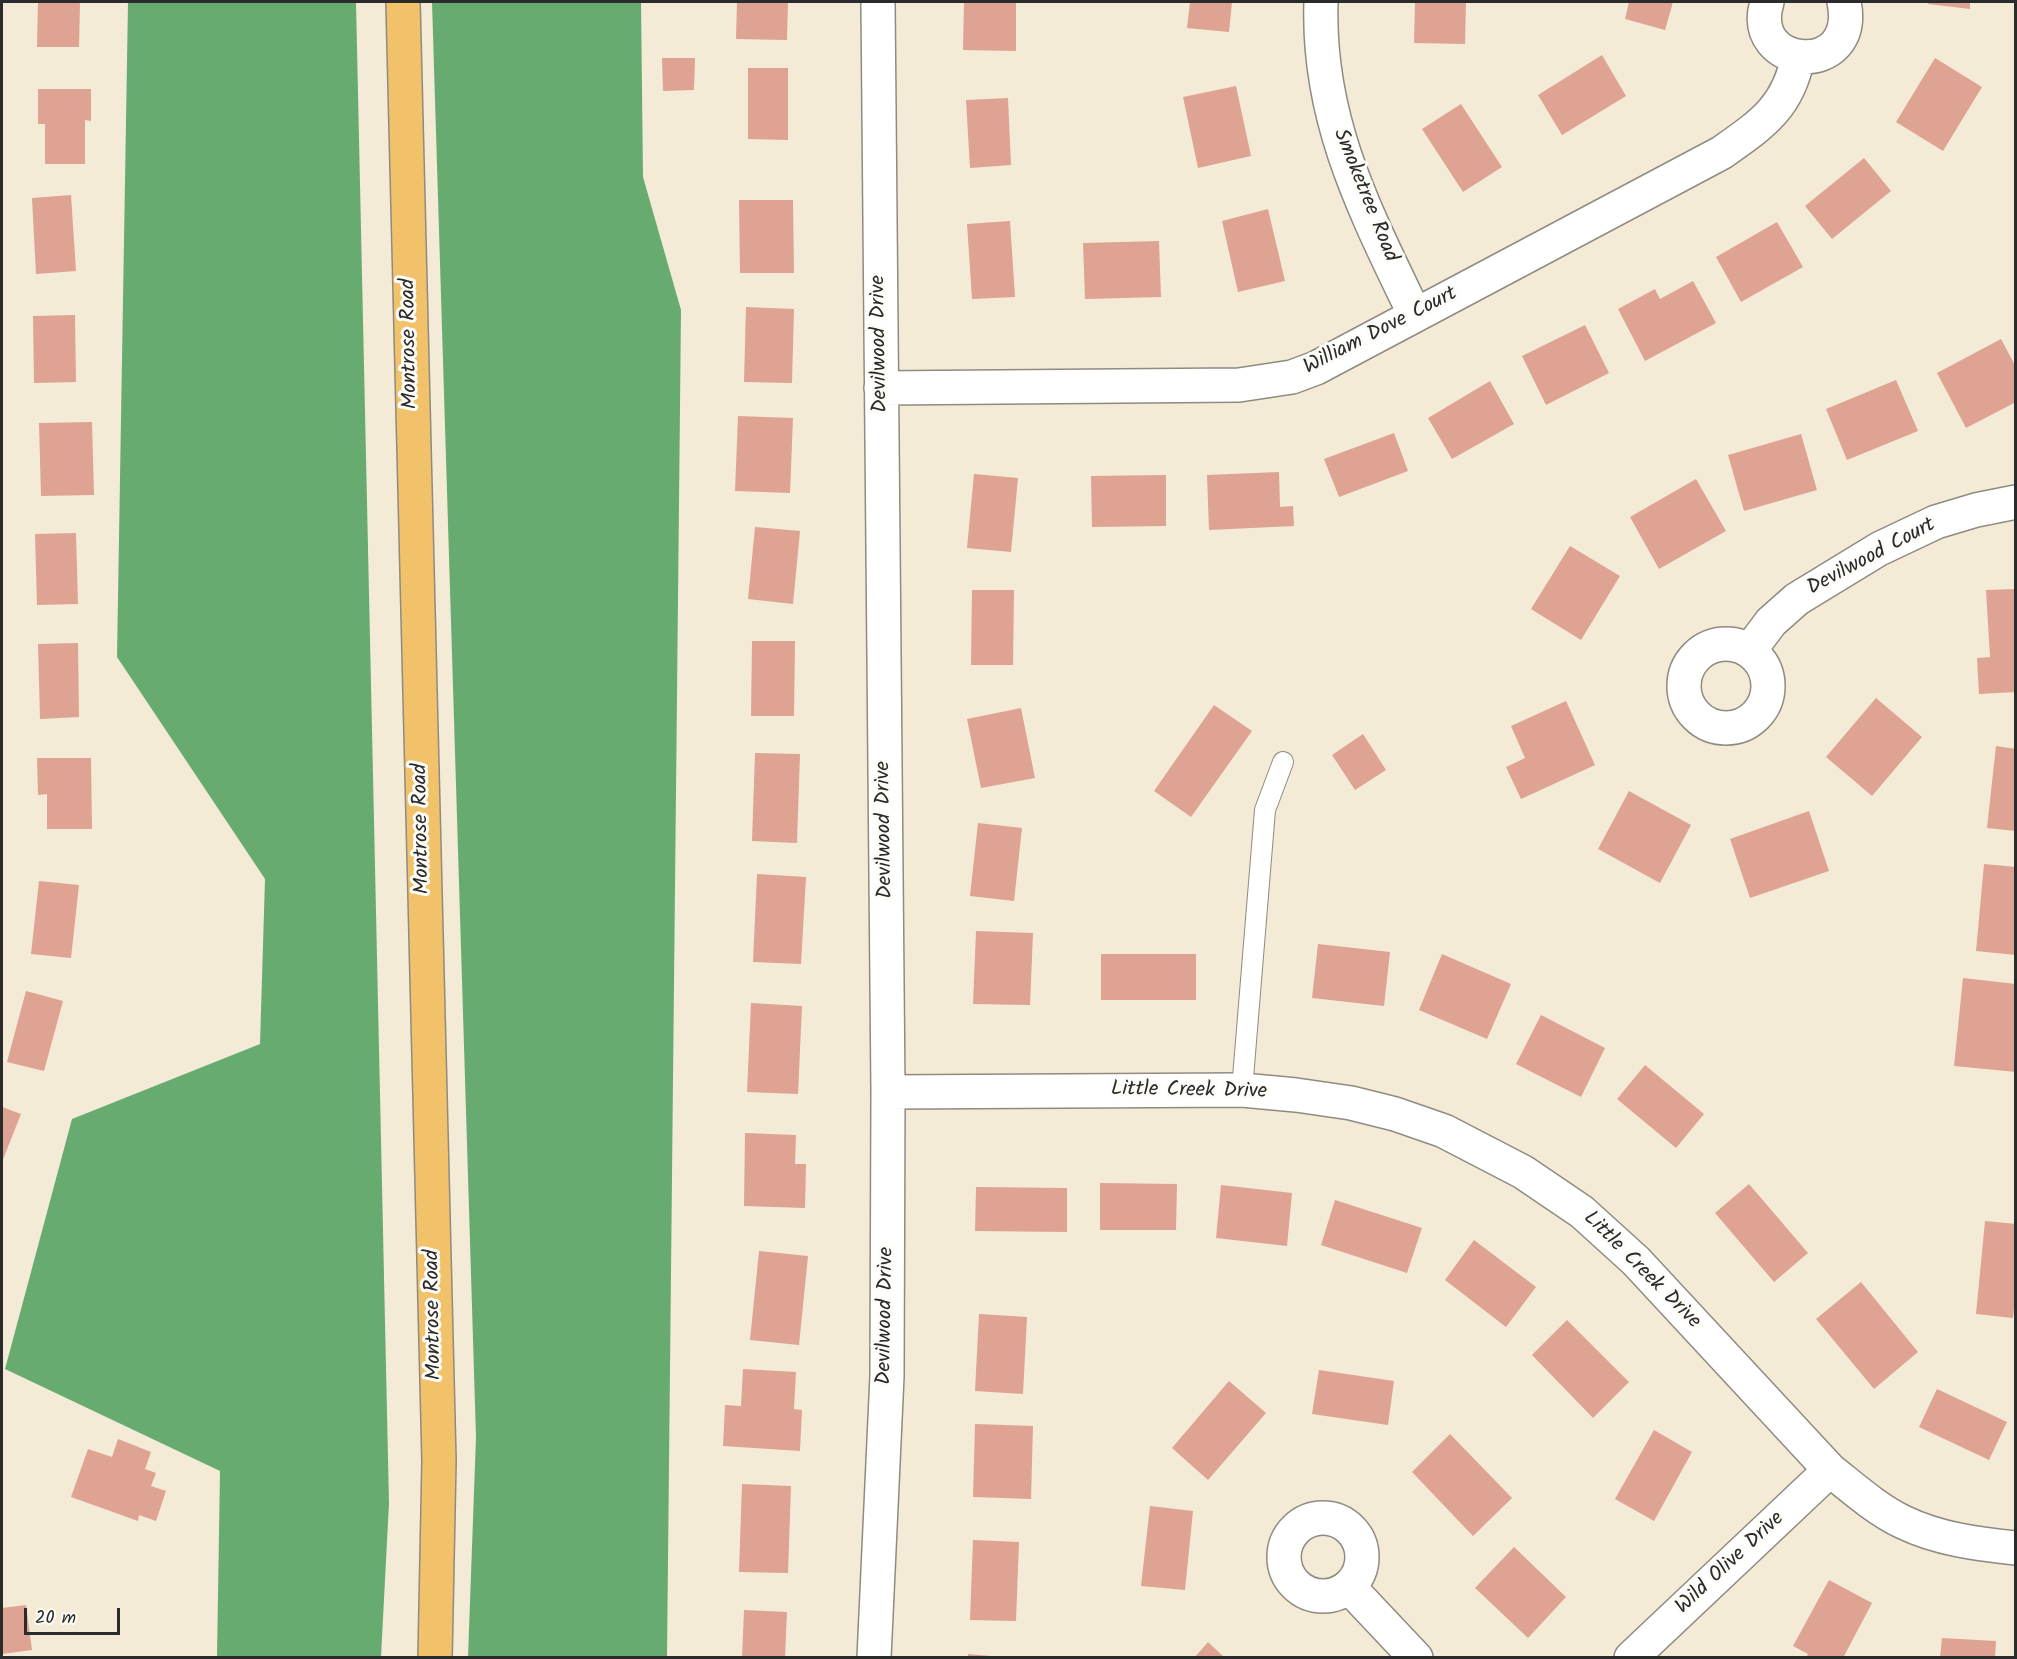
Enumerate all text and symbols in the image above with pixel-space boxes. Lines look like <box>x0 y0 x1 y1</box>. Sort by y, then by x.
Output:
street label: Smoketree Road <box>1326 126 1402 266</box>
street label: Devilwood Drive <box>867 275 895 413</box>
street label: Montrose Road <box>397 278 425 410</box>
street label: William Dove Court <box>1300 282 1462 382</box>
street label: Devilwood Court <box>1804 514 1940 602</box>
street label: Devilwood Drive <box>872 761 900 899</box>
street label: Montrose Road <box>409 763 437 895</box>
street label: Little Creek Drive <box>1111 1078 1267 1106</box>
street label: Little Creek Drive <box>1577 1207 1705 1335</box>
street label: Devilwood Drive <box>873 1247 901 1385</box>
street label: Montrose Road <box>421 1249 449 1381</box>
street label: Wild Olive Drive <box>1672 1507 1790 1621</box>
scale bar <box>27 1596 123 1634</box>
text: 20 m <box>35 1604 76 1633</box>

